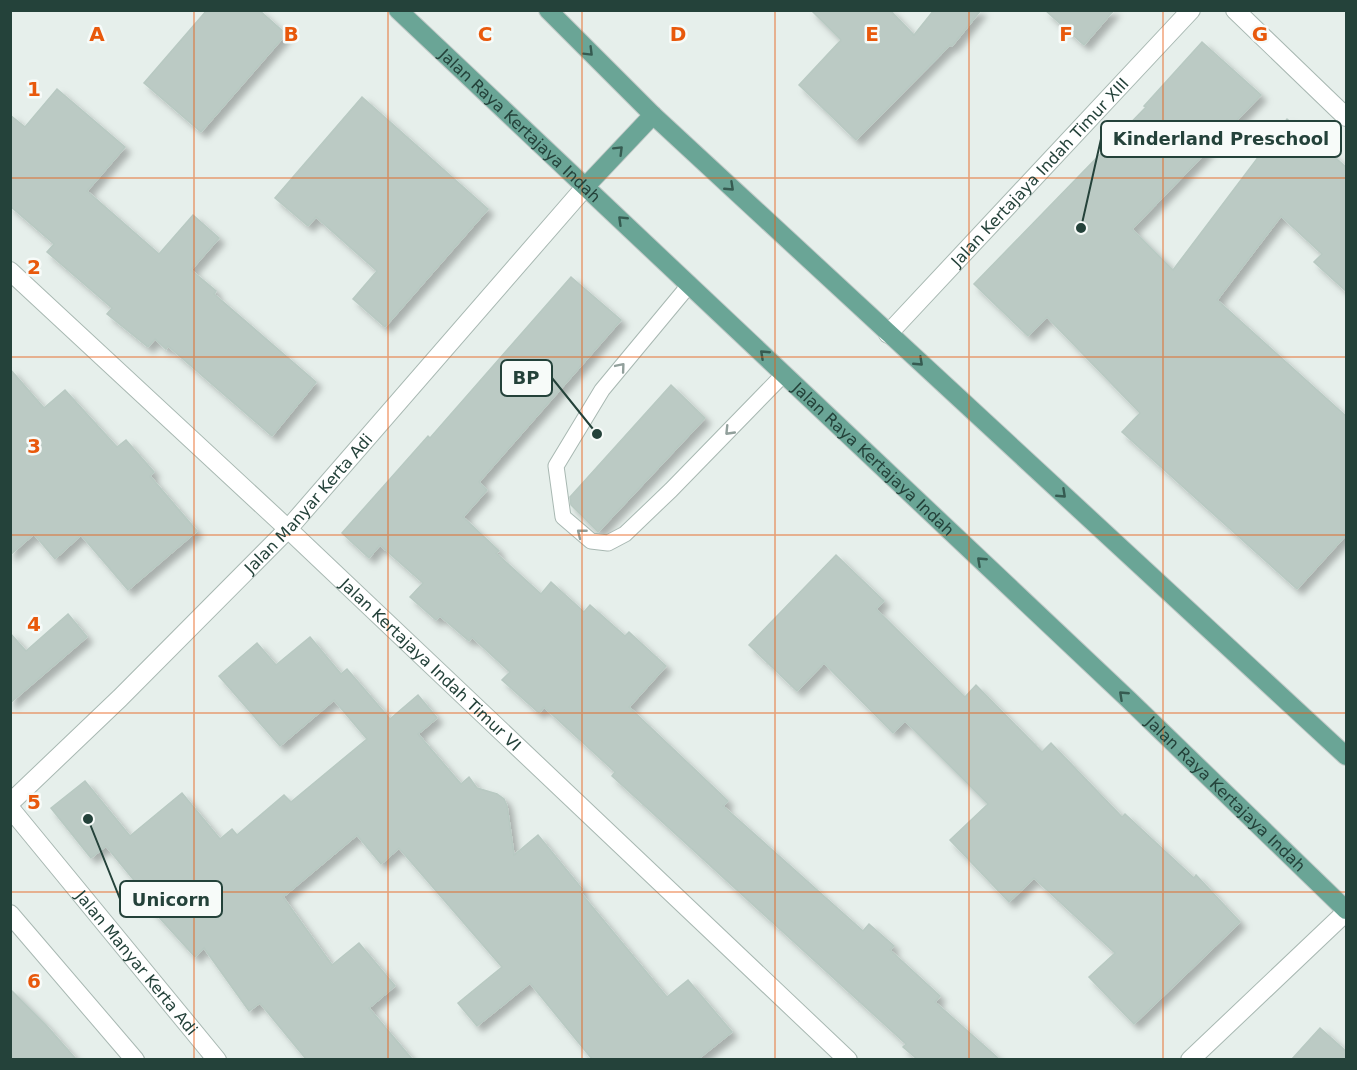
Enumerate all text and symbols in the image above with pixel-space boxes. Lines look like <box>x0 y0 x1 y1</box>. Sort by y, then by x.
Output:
text: A <box>89 22 105 46</box>
text: B <box>283 22 299 46</box>
text: C <box>478 22 492 46</box>
text: D <box>670 22 686 46</box>
text: E <box>865 22 879 46</box>
text: F <box>1059 22 1073 46</box>
text: G <box>1252 22 1268 46</box>
street label: Jalan Raya Kertajaya Indah <box>434 44 604 206</box>
one-way arrow <box>582 44 593 55</box>
street label: Jalan Kertajaya Indah Timur XIII <box>947 74 1133 271</box>
text: 1 <box>27 77 41 101</box>
callout: Kinderland Preschool <box>1101 121 1341 157</box>
text: Kinderland Preschool <box>1113 128 1329 149</box>
one-way arrow <box>612 147 623 157</box>
one-way arrow <box>723 179 734 190</box>
one-way arrow <box>619 216 629 227</box>
text: 2 <box>27 255 41 279</box>
one-way arrow <box>760 351 771 362</box>
one-way arrow <box>912 355 923 366</box>
callout: BP <box>501 360 552 396</box>
one-way arrow <box>614 363 625 374</box>
text: BP <box>513 367 539 388</box>
street label: Jalan Raya Kertajaya Indah <box>788 378 958 540</box>
one-way arrow <box>725 423 736 434</box>
street label: Jalan Manyar Kerta Adi <box>240 430 376 578</box>
text: 3 <box>27 434 41 458</box>
one-way arrow <box>1056 487 1066 498</box>
one-way arrow <box>577 529 588 540</box>
one-way arrow <box>978 557 989 568</box>
street label: Jalan Kertajaya Indah Timur VI <box>335 574 525 755</box>
text: 4 <box>27 612 41 636</box>
one-way arrow <box>1120 691 1131 702</box>
street label: Jalan Raya Kertajaya Indah <box>1141 712 1309 876</box>
text: 5 <box>27 790 41 814</box>
callout: Unicorn <box>120 881 222 917</box>
street label: Jalan Manyar Kerta Adi <box>71 886 201 1039</box>
text: Unicorn <box>132 889 210 910</box>
text: 6 <box>27 969 41 993</box>

